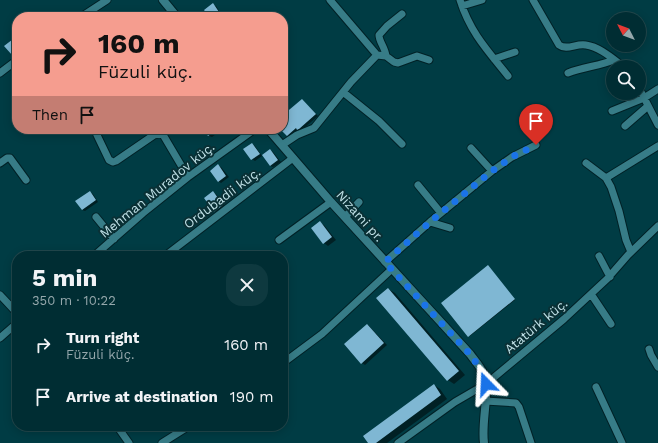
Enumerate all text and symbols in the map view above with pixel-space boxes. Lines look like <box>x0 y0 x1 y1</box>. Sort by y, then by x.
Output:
north arrow <box>606 12 646 52</box>
map controls <box>606 12 646 100</box>
text: 160 m <box>98 27 180 60</box>
icon: right <box>32 28 84 80</box>
button: search <box>606 60 646 100</box>
text: Füzuli küç. <box>98 61 193 82</box>
icon: arrive <box>76 104 98 126</box>
pin <box>519 104 553 145</box>
text: Then <box>32 106 68 124</box>
icon: arrive <box>525 110 547 132</box>
street label: Mehman Muradov küç. <box>97 139 217 241</box>
street label: Ordubadii küç. <box>181 164 263 232</box>
street label: Nizami pr. <box>333 187 387 245</box>
text: 5 min <box>32 264 97 292</box>
button: close <box>226 264 268 306</box>
text: 350 m · 10:22 <box>32 293 116 308</box>
street label: Atatürk küç. <box>502 295 570 357</box>
text: Turn right <box>66 329 139 347</box>
icon: right <box>32 334 54 356</box>
text: 160 m <box>224 336 268 354</box>
text: Füzuli küç. <box>66 347 134 362</box>
position arrow <box>465 363 507 405</box>
icon: arrive <box>32 386 54 408</box>
text: Arrive at destination <box>66 388 218 406</box>
text: 190 m <box>230 388 274 406</box>

